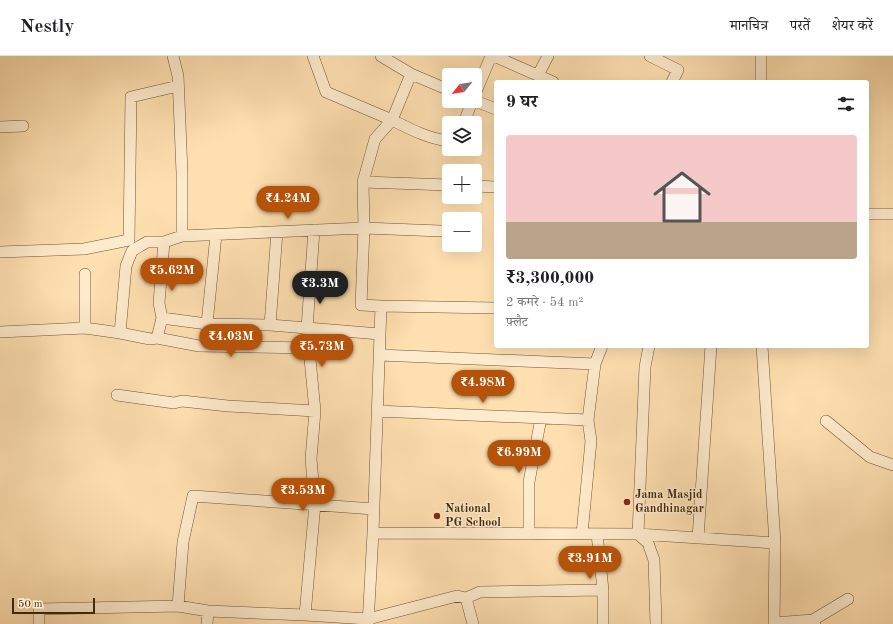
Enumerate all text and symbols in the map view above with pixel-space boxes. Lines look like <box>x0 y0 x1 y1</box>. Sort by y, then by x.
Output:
text: Nestly <box>20 18 74 37</box>
text: मानचित्र <box>730 19 768 33</box>
text: परतें <box>790 19 810 33</box>
text: शेयर करें <box>832 19 873 33</box>
north arrow <box>442 68 482 108</box>
map controls <box>442 68 482 252</box>
icon: filters <box>835 93 857 115</box>
text: 9 घर <box>506 94 538 111</box>
button: layers <box>442 116 482 156</box>
icon: home <box>646 161 718 233</box>
button: + <box>442 164 482 204</box>
pin: ₹4.24M <box>255 186 321 220</box>
text: ₹4.24M <box>265 192 311 205</box>
button: − <box>442 212 482 252</box>
pin: ₹5.62M <box>139 258 205 292</box>
text: ₹5.62M <box>149 264 195 277</box>
text: ₹3,300,000 <box>506 270 594 287</box>
pin: ₹3.3M <box>292 271 348 305</box>
text: ₹3.3M <box>301 277 339 290</box>
text: 2 कमरे · 54 m² <box>506 296 583 309</box>
text: फ़्लैट <box>506 316 528 329</box>
pin: ₹4.03M <box>198 324 264 358</box>
text: ₹4.03M <box>208 330 254 343</box>
pin: ₹5.73M <box>289 334 355 368</box>
text: ₹5.73M <box>299 340 345 353</box>
pin: ₹4.98M <box>450 370 516 404</box>
text: ₹4.98M <box>460 376 506 389</box>
pin: ₹6.99M <box>486 440 552 474</box>
text: ₹6.99M <box>496 446 542 459</box>
pin: ₹3.53M <box>270 478 336 512</box>
text: ₹3.53M <box>280 484 326 497</box>
place label: Jama Masjid Gandhinagar <box>635 489 704 515</box>
marker: Jama Masjid Gandhinagar <box>622 497 632 507</box>
place label: National PG School <box>445 503 501 529</box>
marker: National PG School <box>432 511 442 521</box>
pin: ₹3.91M <box>557 546 623 580</box>
text: ₹3.91M <box>567 552 613 565</box>
scale bar <box>12 596 95 615</box>
text: 50 m <box>18 599 43 610</box>

